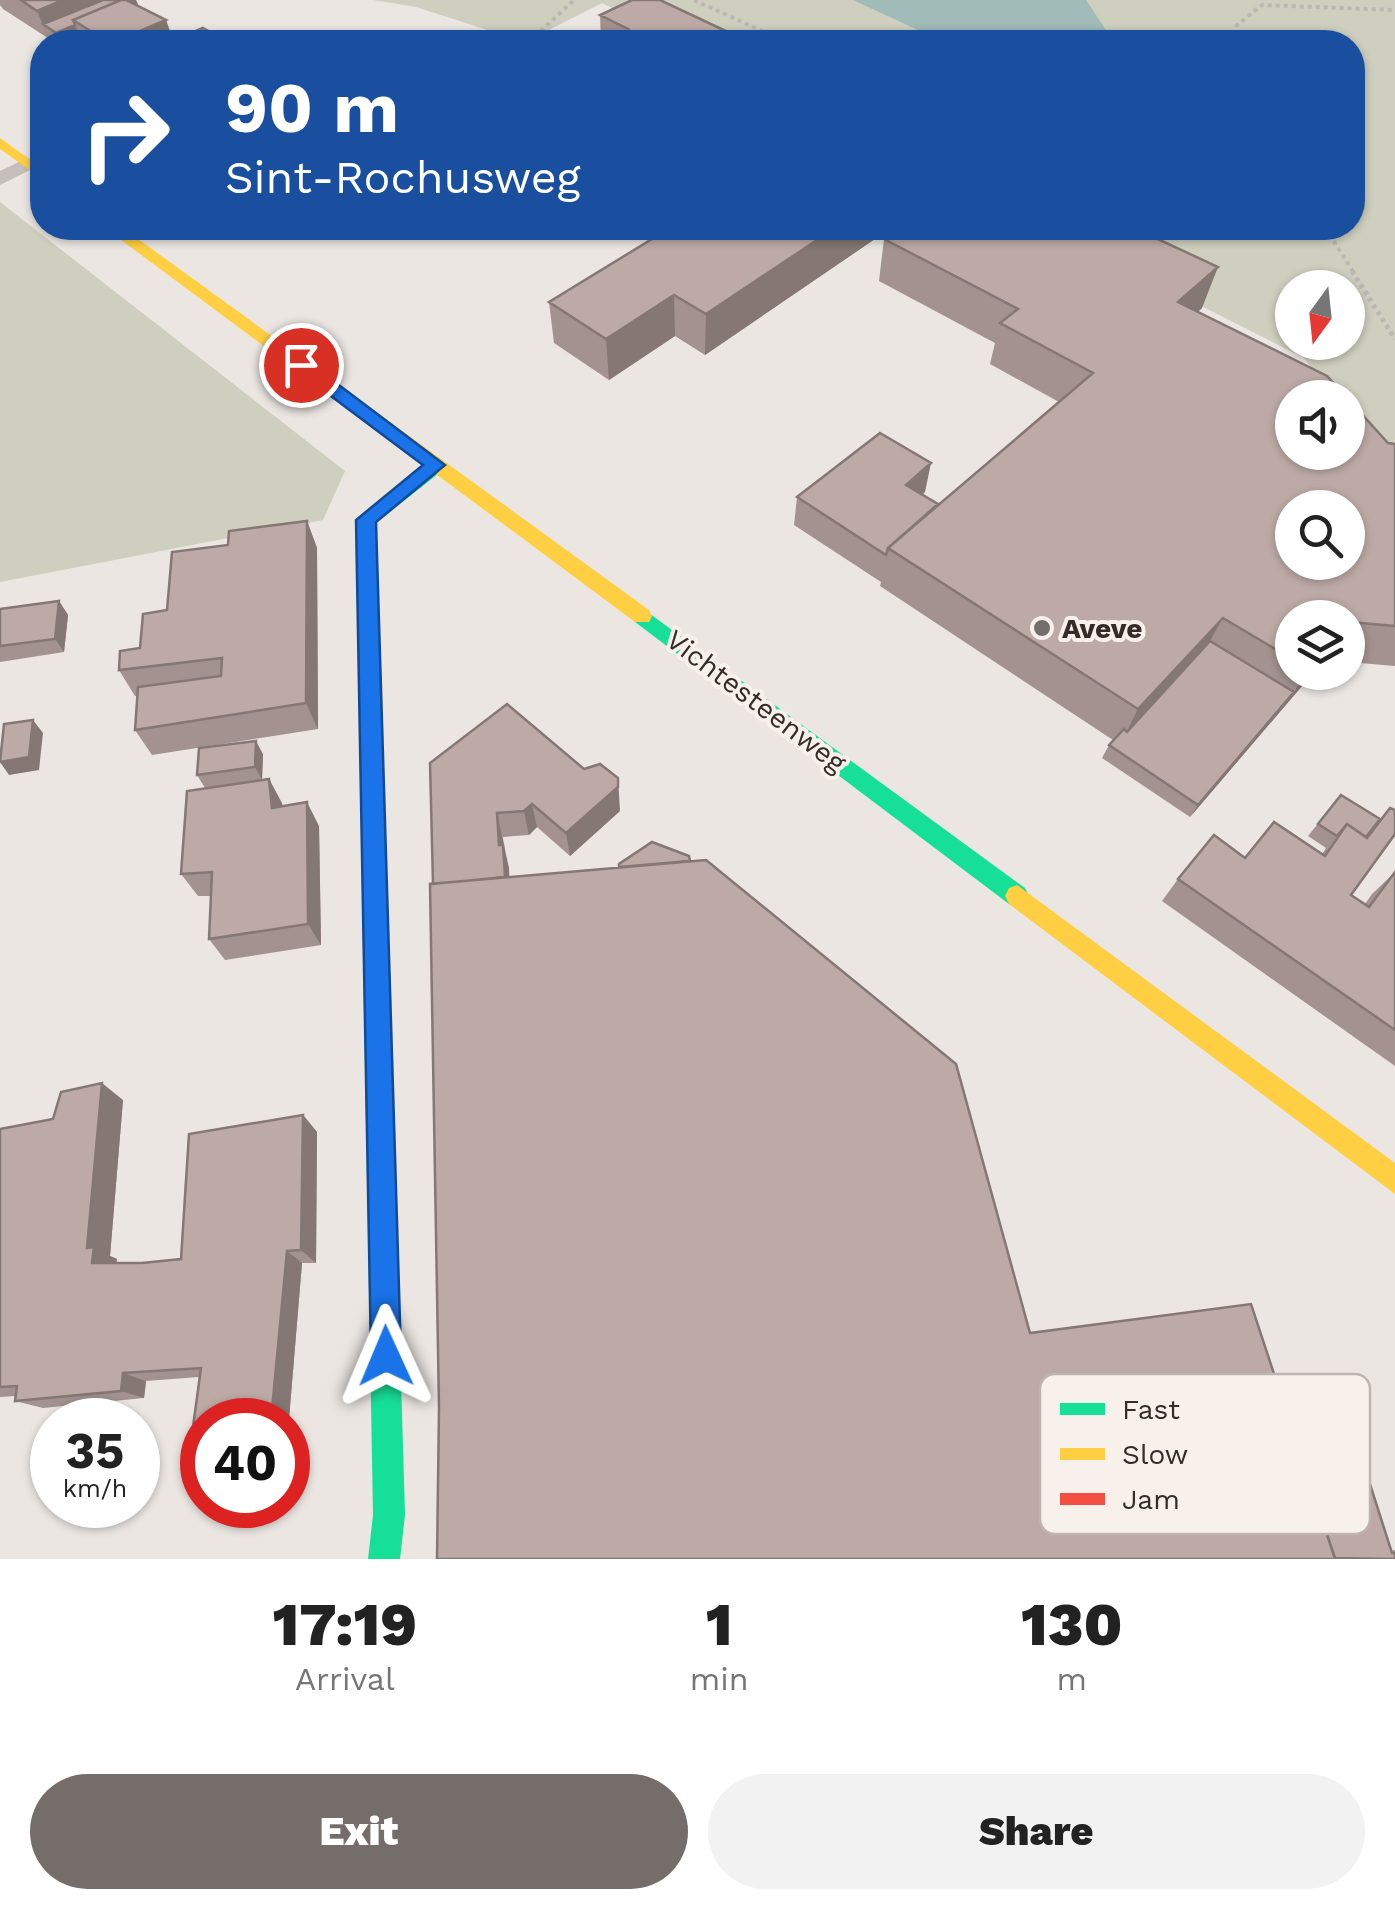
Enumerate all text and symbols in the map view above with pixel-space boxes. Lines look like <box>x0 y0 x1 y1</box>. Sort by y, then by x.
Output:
text: 90 m <box>225 67 399 149</box>
icon: right <box>60 70 190 200</box>
text: Sint-Rochusweg <box>225 151 581 204</box>
north arrow <box>1275 270 1365 360</box>
map controls <box>1275 270 1365 690</box>
pin <box>259 323 344 408</box>
icon: arrive <box>274 338 329 393</box>
button: sound <box>1275 380 1365 470</box>
button: search <box>1275 490 1365 580</box>
button: layers <box>1275 600 1365 690</box>
place label: Aveve <box>1062 612 1142 645</box>
marker: Aveve <box>1031 617 1053 639</box>
street label: Vichtesteenweg <box>660 623 852 779</box>
position arrow <box>334 1304 438 1408</box>
legend <box>1040 1374 1370 1534</box>
text: Fast <box>1122 1393 1180 1426</box>
speed limit sign: 40 <box>180 1398 310 1528</box>
text: 35 <box>66 1421 124 1480</box>
text: Slow <box>1122 1438 1188 1471</box>
text: km/h <box>63 1474 127 1503</box>
text: Jam <box>1122 1483 1180 1516</box>
text: 17:19 <box>272 1589 417 1660</box>
text: 1 <box>706 1589 732 1660</box>
text: 130 <box>1021 1589 1123 1660</box>
text: Arrival <box>295 1660 395 1698</box>
text: min <box>690 1660 748 1698</box>
text: m <box>1056 1660 1087 1698</box>
button: Exit <box>30 1774 688 1889</box>
button: Share <box>708 1774 1365 1889</box>

